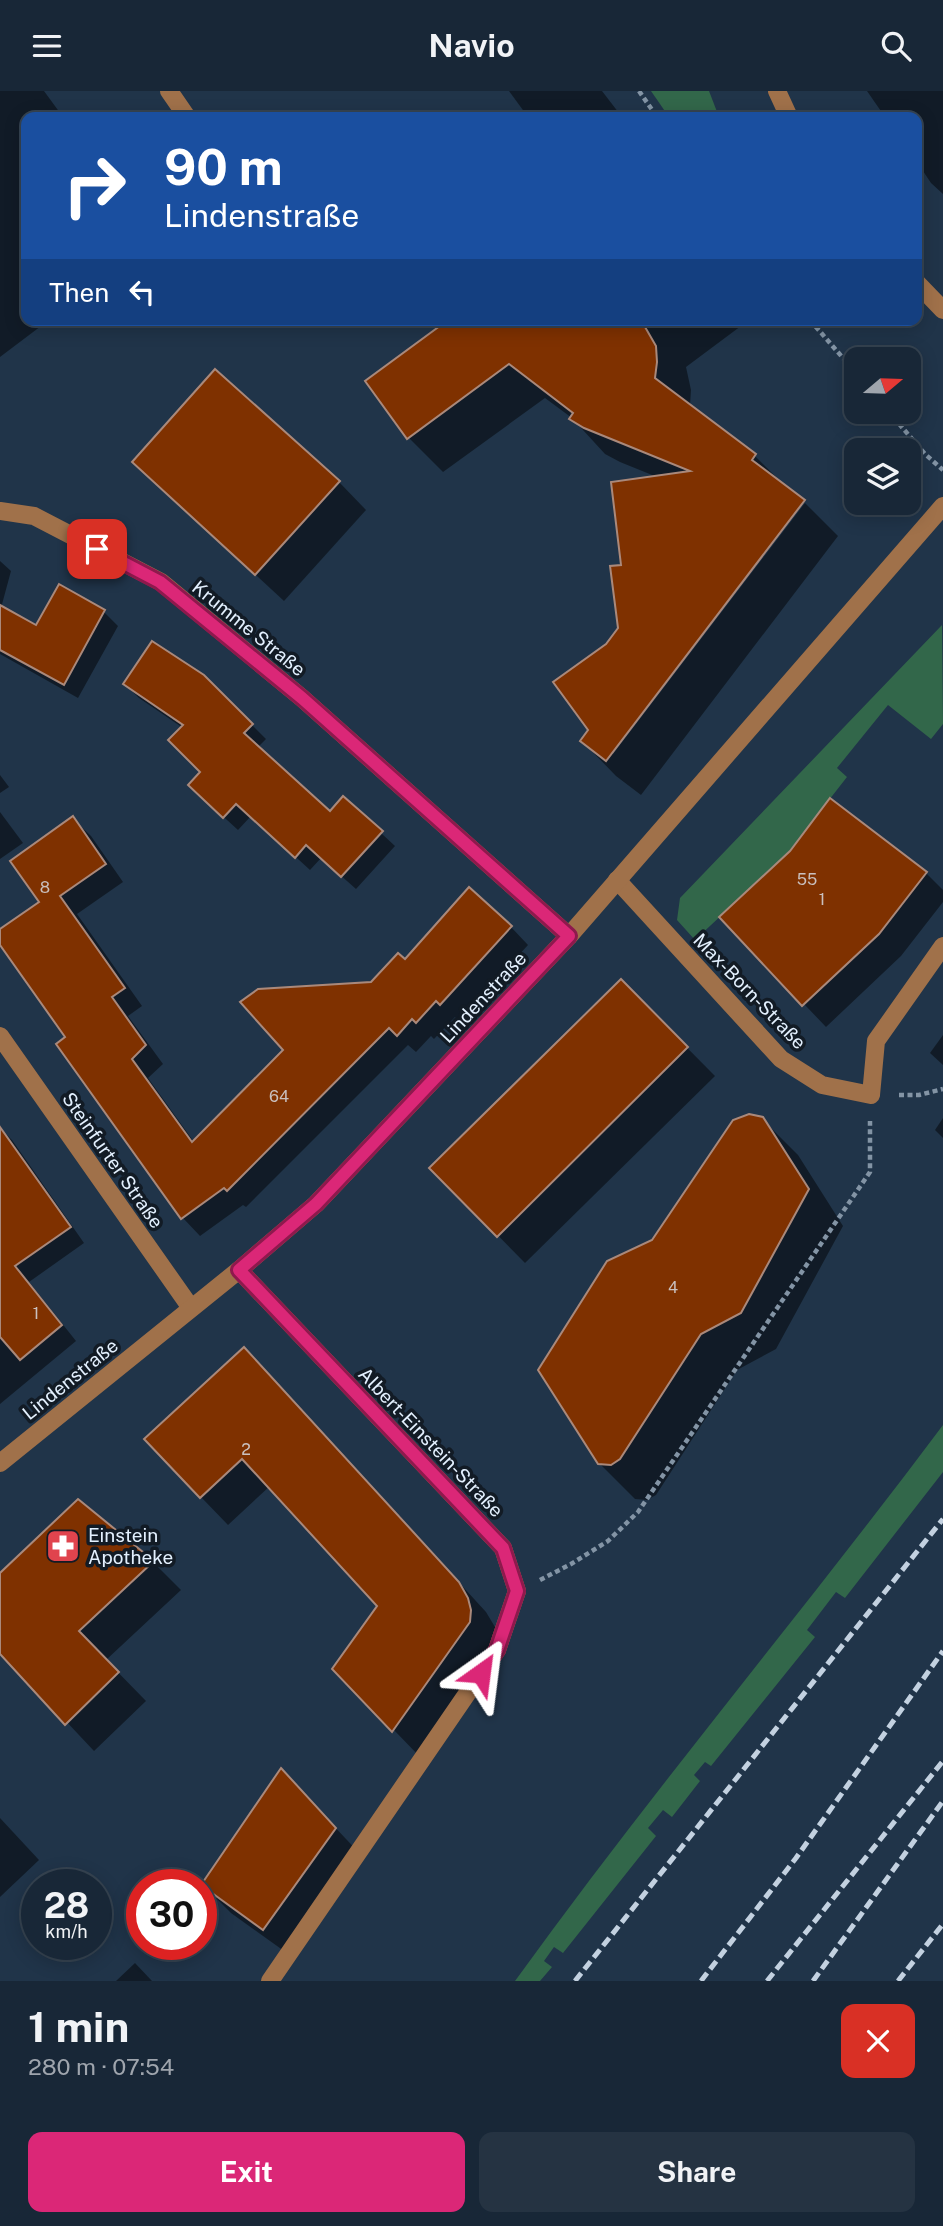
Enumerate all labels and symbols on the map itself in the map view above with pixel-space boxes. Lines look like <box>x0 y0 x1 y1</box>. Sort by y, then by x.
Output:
north arrow <box>844 347 920 423</box>
pin <box>67 519 127 579</box>
street label: Krumme Straße <box>188 576 310 680</box>
house number: 55 <box>797 870 817 889</box>
house number: 8 <box>40 878 50 897</box>
house number: 1 <box>819 890 825 909</box>
street label: Max-Born-Straße <box>689 929 811 1053</box>
street label: Lindenstraße <box>435 947 531 1047</box>
house number: 64 <box>269 1087 289 1106</box>
street label: Steinfurter Straße <box>58 1088 168 1232</box>
house number: 4 <box>668 1278 678 1297</box>
house number: 1 <box>33 1304 39 1323</box>
street label: Lindenstraße <box>18 1334 122 1424</box>
street label: Albert-Einstein-Straße <box>354 1363 508 1521</box>
house number: 2 <box>241 1440 251 1459</box>
place label: Einstein Apotheke <box>88 1524 173 1568</box>
pharmacy icon: Einstein Apotheke <box>44 1527 82 1565</box>
position arrow <box>444 1636 518 1710</box>
speed limit sign: 30 <box>126 1869 217 1960</box>

